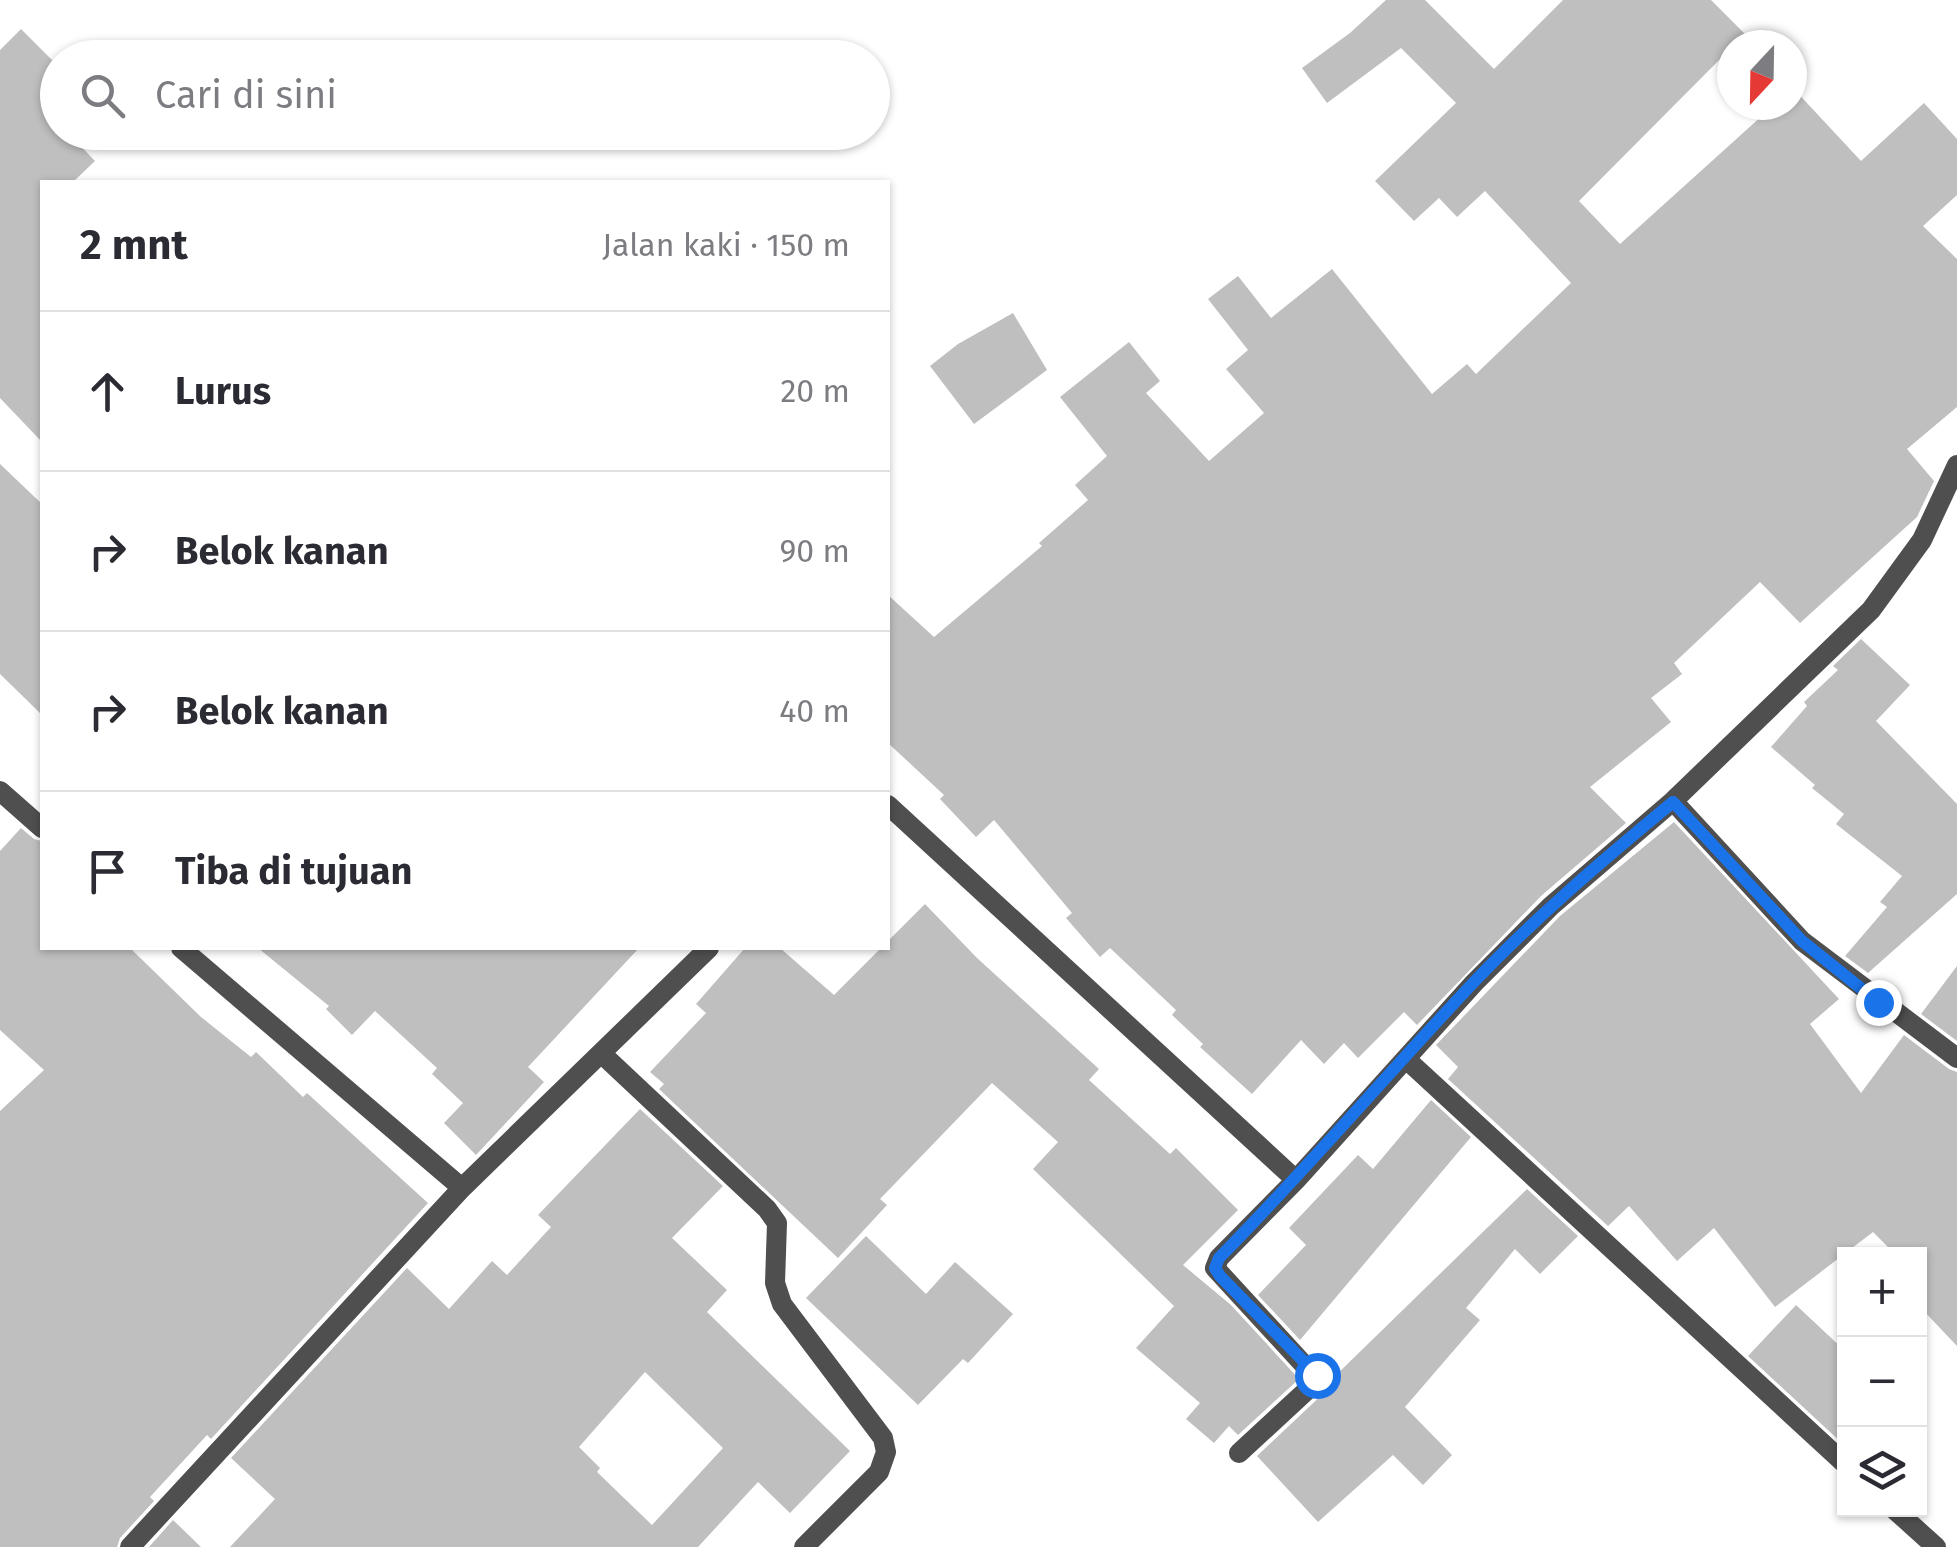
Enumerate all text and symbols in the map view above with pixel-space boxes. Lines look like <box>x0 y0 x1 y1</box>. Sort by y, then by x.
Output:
north arrow <box>1717 30 1807 120</box>
search box <box>40 40 890 150</box>
icon: search <box>75 68 130 123</box>
text: Cari di sini <box>155 72 337 118</box>
text: 2 mnt <box>80 220 188 270</box>
text: Jalan kaki · 150 m <box>602 226 850 264</box>
icon: ahead <box>80 364 135 419</box>
text: Lurus <box>175 368 271 414</box>
text: 20 m <box>780 372 850 410</box>
icon: right <box>80 524 135 579</box>
text: Belok kanan <box>175 528 389 574</box>
text: 90 m <box>779 532 850 570</box>
icon: right <box>80 684 135 739</box>
text: Belok kanan <box>175 688 389 734</box>
text: 40 m <box>779 692 850 730</box>
icon: arrive <box>80 844 135 899</box>
text: Tiba di tujuan <box>175 848 412 894</box>
route end <box>1856 980 1902 1026</box>
map controls <box>1837 1247 1927 1517</box>
button: + <box>1837 1247 1927 1337</box>
button: − <box>1837 1337 1927 1427</box>
route start <box>1295 1353 1341 1399</box>
button: layers <box>1837 1427 1927 1517</box>

